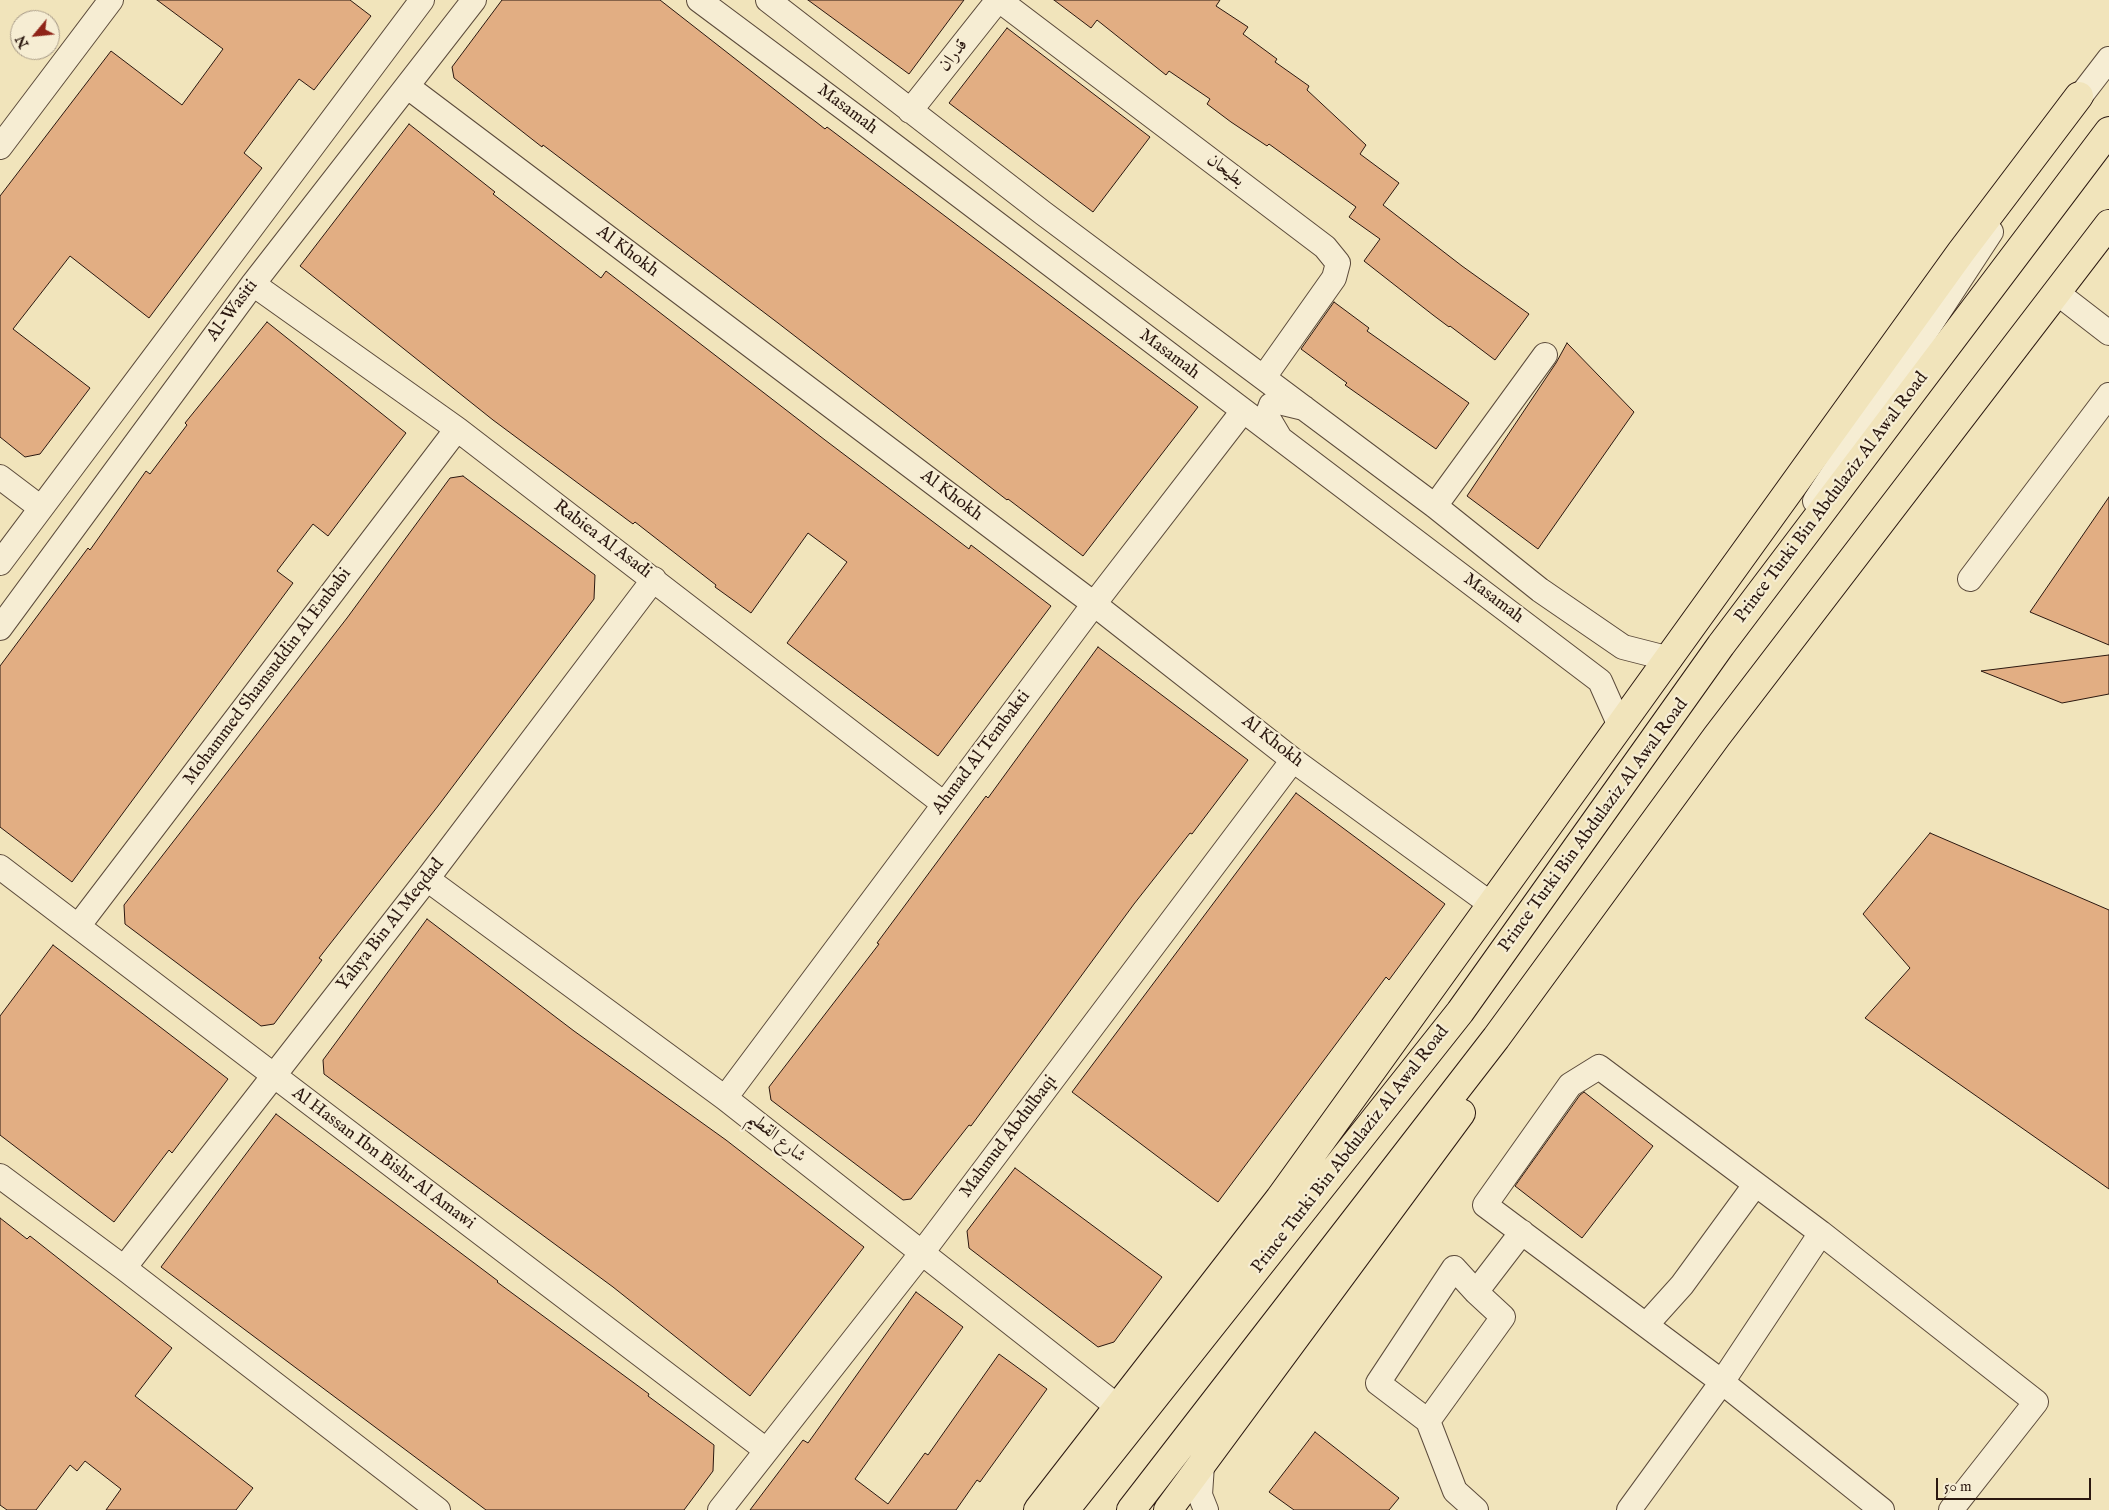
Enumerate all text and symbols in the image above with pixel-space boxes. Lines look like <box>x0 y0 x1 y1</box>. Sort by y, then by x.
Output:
north arrow <box>10 10 60 60</box>
text: N <box>12 32 33 51</box>
street label: قدران <box>935 35 973 77</box>
street label: Masamah <box>813 80 881 140</box>
street label: بطيحان <box>1202 150 1248 192</box>
street label: Al Khokh <box>592 222 662 282</box>
street label: Al-Wasiti <box>203 276 263 346</box>
street label: Masamah <box>1135 325 1203 385</box>
street label: Prince Turki Bin Abdulaziz Al Awal Road <box>1731 368 1933 628</box>
street label: Al Khokh <box>916 466 986 526</box>
street label: Rabiea Al Asadi <box>549 496 655 584</box>
street label: Mohammed Shamsuddin Al Embabi <box>179 564 357 790</box>
street label: Masamah <box>1459 569 1527 629</box>
street label: Ahmad Al Tembakti <box>928 687 1036 819</box>
street label: Prince Turki Bin Abdulaziz Al Awal Road <box>1495 695 1693 957</box>
street label: Al Khokh <box>1237 711 1307 773</box>
street label: Yahya Bin Al Meqdad <box>333 855 449 995</box>
street label: Prince Turki Bin Abdulaziz Al Awal Road <box>1248 1022 1454 1278</box>
street label: Mahmud Abdulbaqi <box>956 1071 1062 1203</box>
street label: Al Hassan Ibn Bishr Al Amawi <box>287 1083 479 1235</box>
street label: شارع القطيم <box>742 1108 810 1168</box>
scale bar <box>1939 1468 2094 1500</box>
text: 50 m <box>1944 1477 1972 1496</box>

